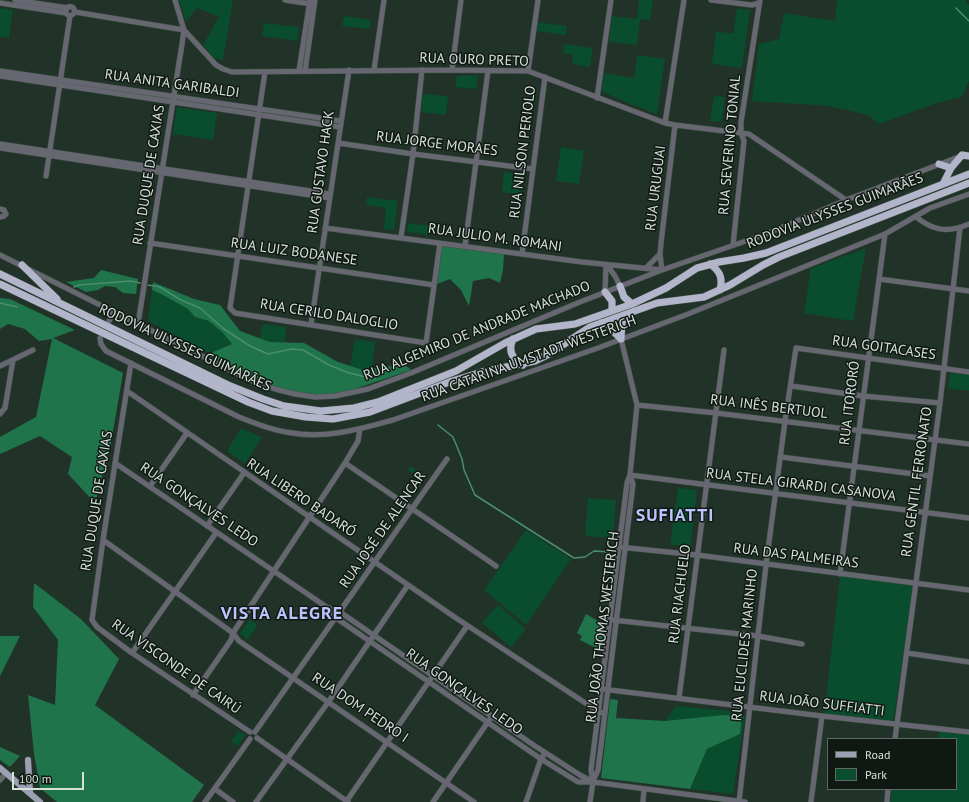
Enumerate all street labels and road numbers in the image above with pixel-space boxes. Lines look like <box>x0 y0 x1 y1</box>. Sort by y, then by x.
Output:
street label: RUA OURO PRETO <box>419 50 529 70</box>
street label: RUA ANITA GARIBALDI <box>104 66 240 102</box>
street label: RUA SEVERINO TONIAL <box>716 74 744 216</box>
street label: RUA NILSON PERIOLO <box>507 85 539 219</box>
street label: RUA DUQUE DE CAXIAS <box>130 104 168 246</box>
street label: RUA GUSTAVO HACK <box>304 110 338 234</box>
street label: RUA JORGE MORAES <box>375 128 499 160</box>
street label: RUA URUGUAI <box>642 144 670 232</box>
street label: RODOVIA ULYSSES GUIMARÃES <box>744 169 926 253</box>
street label: RUA JULIO M. ROMANI <box>427 220 563 256</box>
street label: RUA LUIZ BODANESE <box>230 235 358 269</box>
street label: RUA ALGEMIRO DE ANDRADE MACHADO <box>361 278 593 384</box>
street label: RUA CERILO DALOGLIO <box>259 296 399 334</box>
street label: RODOVIA ULYSSES GUIMARÃES <box>96 301 274 395</box>
street label: RUA CATARINA UMSTADT WESTERICH <box>419 312 639 406</box>
street label: RUA GOITACASES <box>831 332 937 364</box>
street label: RUA ITORORÓ <box>837 360 863 446</box>
street label: RUA INÊS BERTUOL <box>709 391 829 423</box>
street label: RUA GENTIL FERRONATO <box>898 406 936 558</box>
street label: RUA DUQUE DE CAXIAS <box>78 430 116 572</box>
street label: RUA LIBERO BADARÓ <box>243 455 359 541</box>
street label: RUA GONÇALVES LEDO <box>137 459 261 551</box>
street label: RUA STELA GIRARDI CASANOVA <box>705 465 897 505</box>
street label: RUA JOSÉ DE ALENCAR <box>336 468 430 592</box>
street label: RUA JOÃO THOMAS WESTERICH <box>583 530 623 724</box>
street label: RUA DAS PALMEIRAS <box>732 540 860 572</box>
street label: RUA RIACHUELO <box>666 544 694 644</box>
street label: RUA EUCLIDES MARINHO <box>729 568 761 722</box>
street label: RUA VISCONDE DE CAIRÚ <box>108 616 244 718</box>
street label: RUA GONÇALVES LEDO <box>402 645 526 739</box>
street label: RUA DOM PEDRO I <box>309 670 411 746</box>
street label: RUA JOÃO SUFFIATTI <box>758 688 886 720</box>

